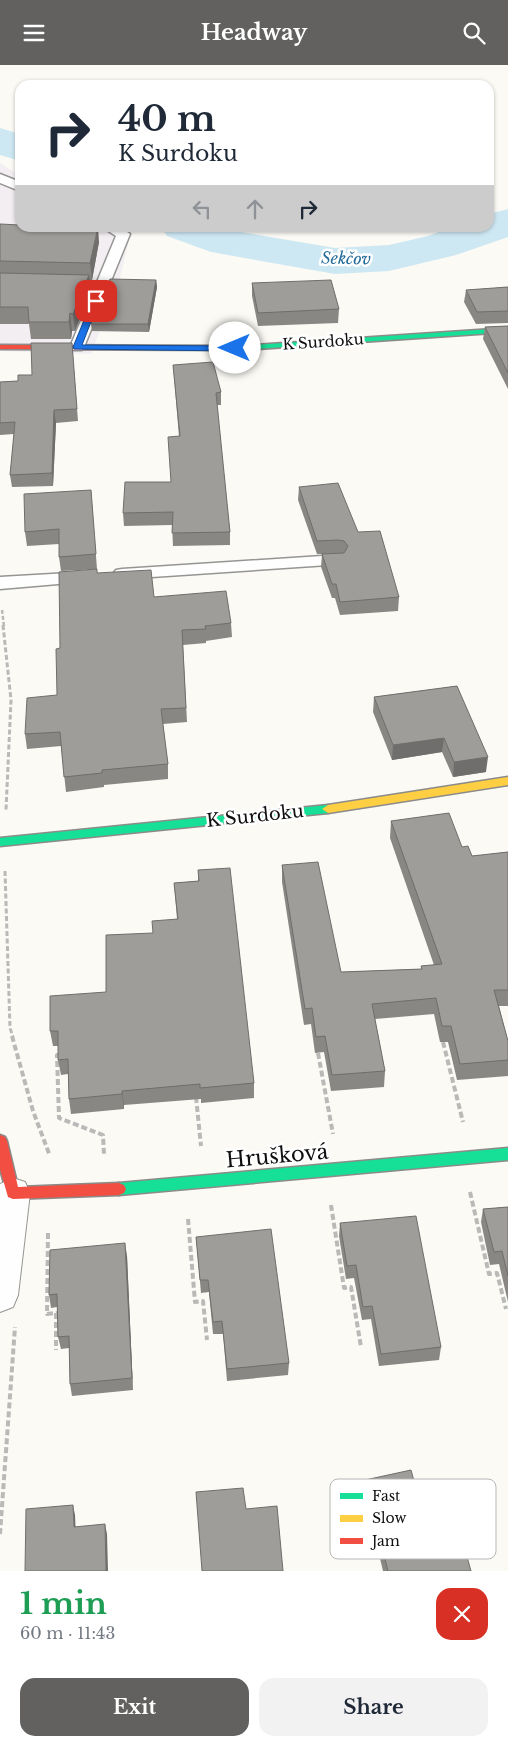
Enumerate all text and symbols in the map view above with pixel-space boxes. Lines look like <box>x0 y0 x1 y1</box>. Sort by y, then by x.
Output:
icon: menu <box>20 19 48 47</box>
text: Headway <box>201 19 307 46</box>
icon: search <box>460 19 488 47</box>
text: 40 m <box>118 97 216 140</box>
icon: right <box>35 100 100 165</box>
text: K Surdoku <box>118 140 238 167</box>
icon: left <box>188 195 216 223</box>
icon: ahead <box>241 195 269 223</box>
icon: right <box>294 195 322 223</box>
water label: Sekčov <box>321 248 371 268</box>
pin <box>75 280 117 322</box>
icon: arrive <box>82 287 110 315</box>
position arrow <box>208 321 260 373</box>
street label: K Surdoku <box>282 329 364 354</box>
street label: K Surdoku <box>205 800 305 832</box>
street label: Hrušková <box>225 1139 330 1173</box>
legend <box>330 1479 496 1559</box>
text: Fast <box>372 1487 401 1505</box>
text: Slow <box>372 1509 406 1527</box>
text: Jam <box>370 1532 400 1550</box>
text: 1 min <box>20 1585 107 1622</box>
button: close <box>436 1588 488 1640</box>
text: 60 m · 11:43 <box>20 1623 115 1643</box>
button: Exit <box>20 1678 249 1736</box>
button: Share <box>259 1678 488 1736</box>

